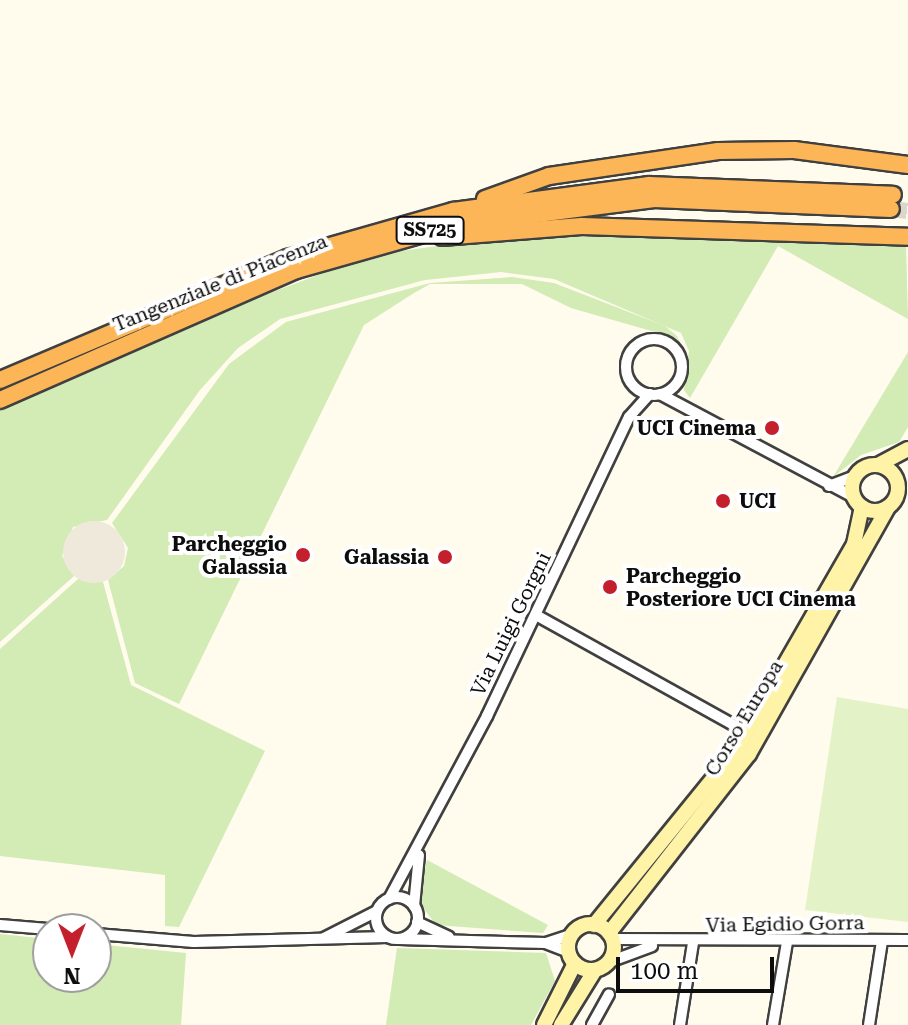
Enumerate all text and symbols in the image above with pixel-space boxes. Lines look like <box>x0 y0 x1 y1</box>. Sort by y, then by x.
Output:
road number: SS725 <box>394 216 466 244</box>
street label: Tangenziale di Piacenza <box>109 229 331 337</box>
place label: UCI Cinema <box>637 416 756 440</box>
marker: UCI Cinema <box>763 419 781 437</box>
place label: UCI <box>739 489 776 513</box>
marker: UCI <box>714 492 732 510</box>
place label: Parcheggio Galassia <box>172 532 287 579</box>
place label: Galassia <box>344 545 429 569</box>
marker: Parcheggio Galassia <box>294 546 312 564</box>
marker: Galassia <box>436 548 454 566</box>
street label: Via Luigi Gorgni <box>466 548 556 700</box>
place label: Parcheggio Posteriore UCI Cinema <box>626 564 856 611</box>
marker: Parcheggio Posteriore UCI Cinema <box>601 578 619 596</box>
street label: Corso Europa <box>700 656 788 780</box>
street label: Via Egidio Gorra <box>705 911 865 937</box>
north arrow <box>32 913 112 993</box>
scale bar <box>620 941 778 991</box>
text: 100 m <box>630 957 698 985</box>
text: N <box>64 963 80 988</box>

